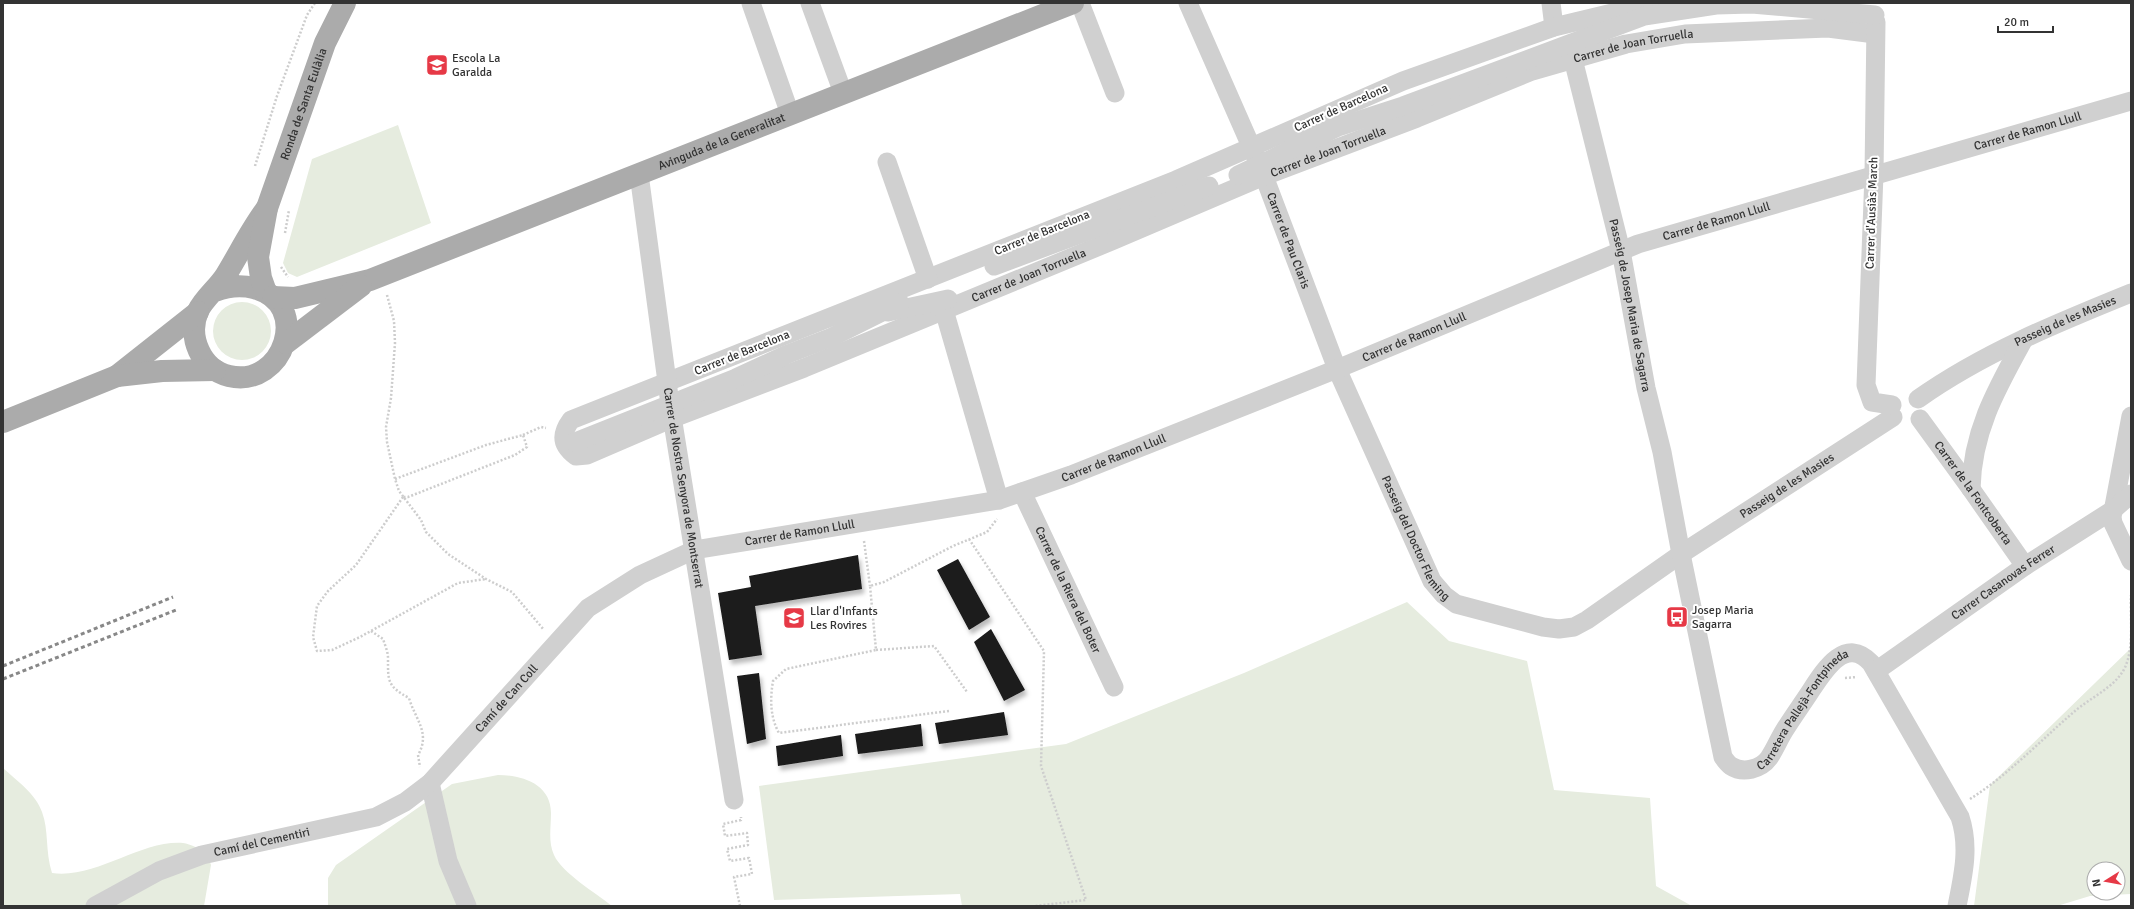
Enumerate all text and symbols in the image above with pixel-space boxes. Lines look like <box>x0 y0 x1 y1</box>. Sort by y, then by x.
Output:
scale bar <box>1998 8 2053 34</box>
text: 20 m <box>2004 15 2029 30</box>
street label: Carrer de Joan Torruella <box>1572 26 1694 66</box>
street label: Ronda de Santa Eulàlia <box>277 46 330 162</box>
place label: Escola La Garalda <box>452 51 500 80</box>
school or university icon: Escola La Garalda <box>424 52 450 78</box>
street label: Carrer de Barcelona <box>1292 81 1390 135</box>
street label: Carrer de Ramon Llull <box>1972 108 2084 154</box>
street label: Avinguda de la Generalitat <box>656 110 787 173</box>
street label: Carrer de Joan Torruella <box>1268 123 1388 180</box>
street label: Carrer d'Ausiàs March <box>1863 157 1881 269</box>
street label: Carrer de Pau Claris <box>1263 190 1313 291</box>
street label: Carrer de Ramon Llull <box>1661 198 1772 244</box>
street label: Carrer de Barcelona <box>992 207 1092 259</box>
street label: Passeig de Josep Maria de Sagarra <box>1606 217 1654 393</box>
street label: Carrer de Joan Torruella <box>969 245 1088 306</box>
street label: Passeig de les Masies <box>2012 292 2118 350</box>
street label: Carrer de Ramon Llull <box>1360 309 1469 365</box>
street label: Carrer de Barcelona <box>692 327 792 379</box>
street label: Carrer de Nostra Senyora de Montserrat <box>660 387 707 589</box>
street label: Carrer de Ramon Llull <box>1059 430 1169 485</box>
street label: Carrer de la Fontcoberta <box>1931 438 2015 548</box>
street label: Passeig de les Masies <box>1737 450 1837 522</box>
street label: Passeig del Doctor Fleming <box>1378 473 1453 604</box>
street label: Carrer de Ramon Llull <box>744 516 856 549</box>
street label: Carrer de la Riera del Boter <box>1032 524 1105 656</box>
street label: Carrer Casanovas Ferrer <box>1948 541 2058 623</box>
place label: Josep Maria Sagarra <box>1692 603 1754 632</box>
place label: Llar d'Infants Les Rovires <box>810 604 878 633</box>
bus stop icon: Josep Maria Sagarra <box>1664 604 1690 630</box>
school or university icon: Llar d'Infants Les Rovires <box>781 605 807 631</box>
street label: Carretera Pallejà-Fontpineda <box>1754 646 1850 774</box>
street label: Camí de Can Coll <box>472 661 541 736</box>
street label: Camí del Cementiri <box>212 824 311 860</box>
north arrow <box>2086 861 2126 901</box>
text: N <box>2090 878 2104 888</box>

